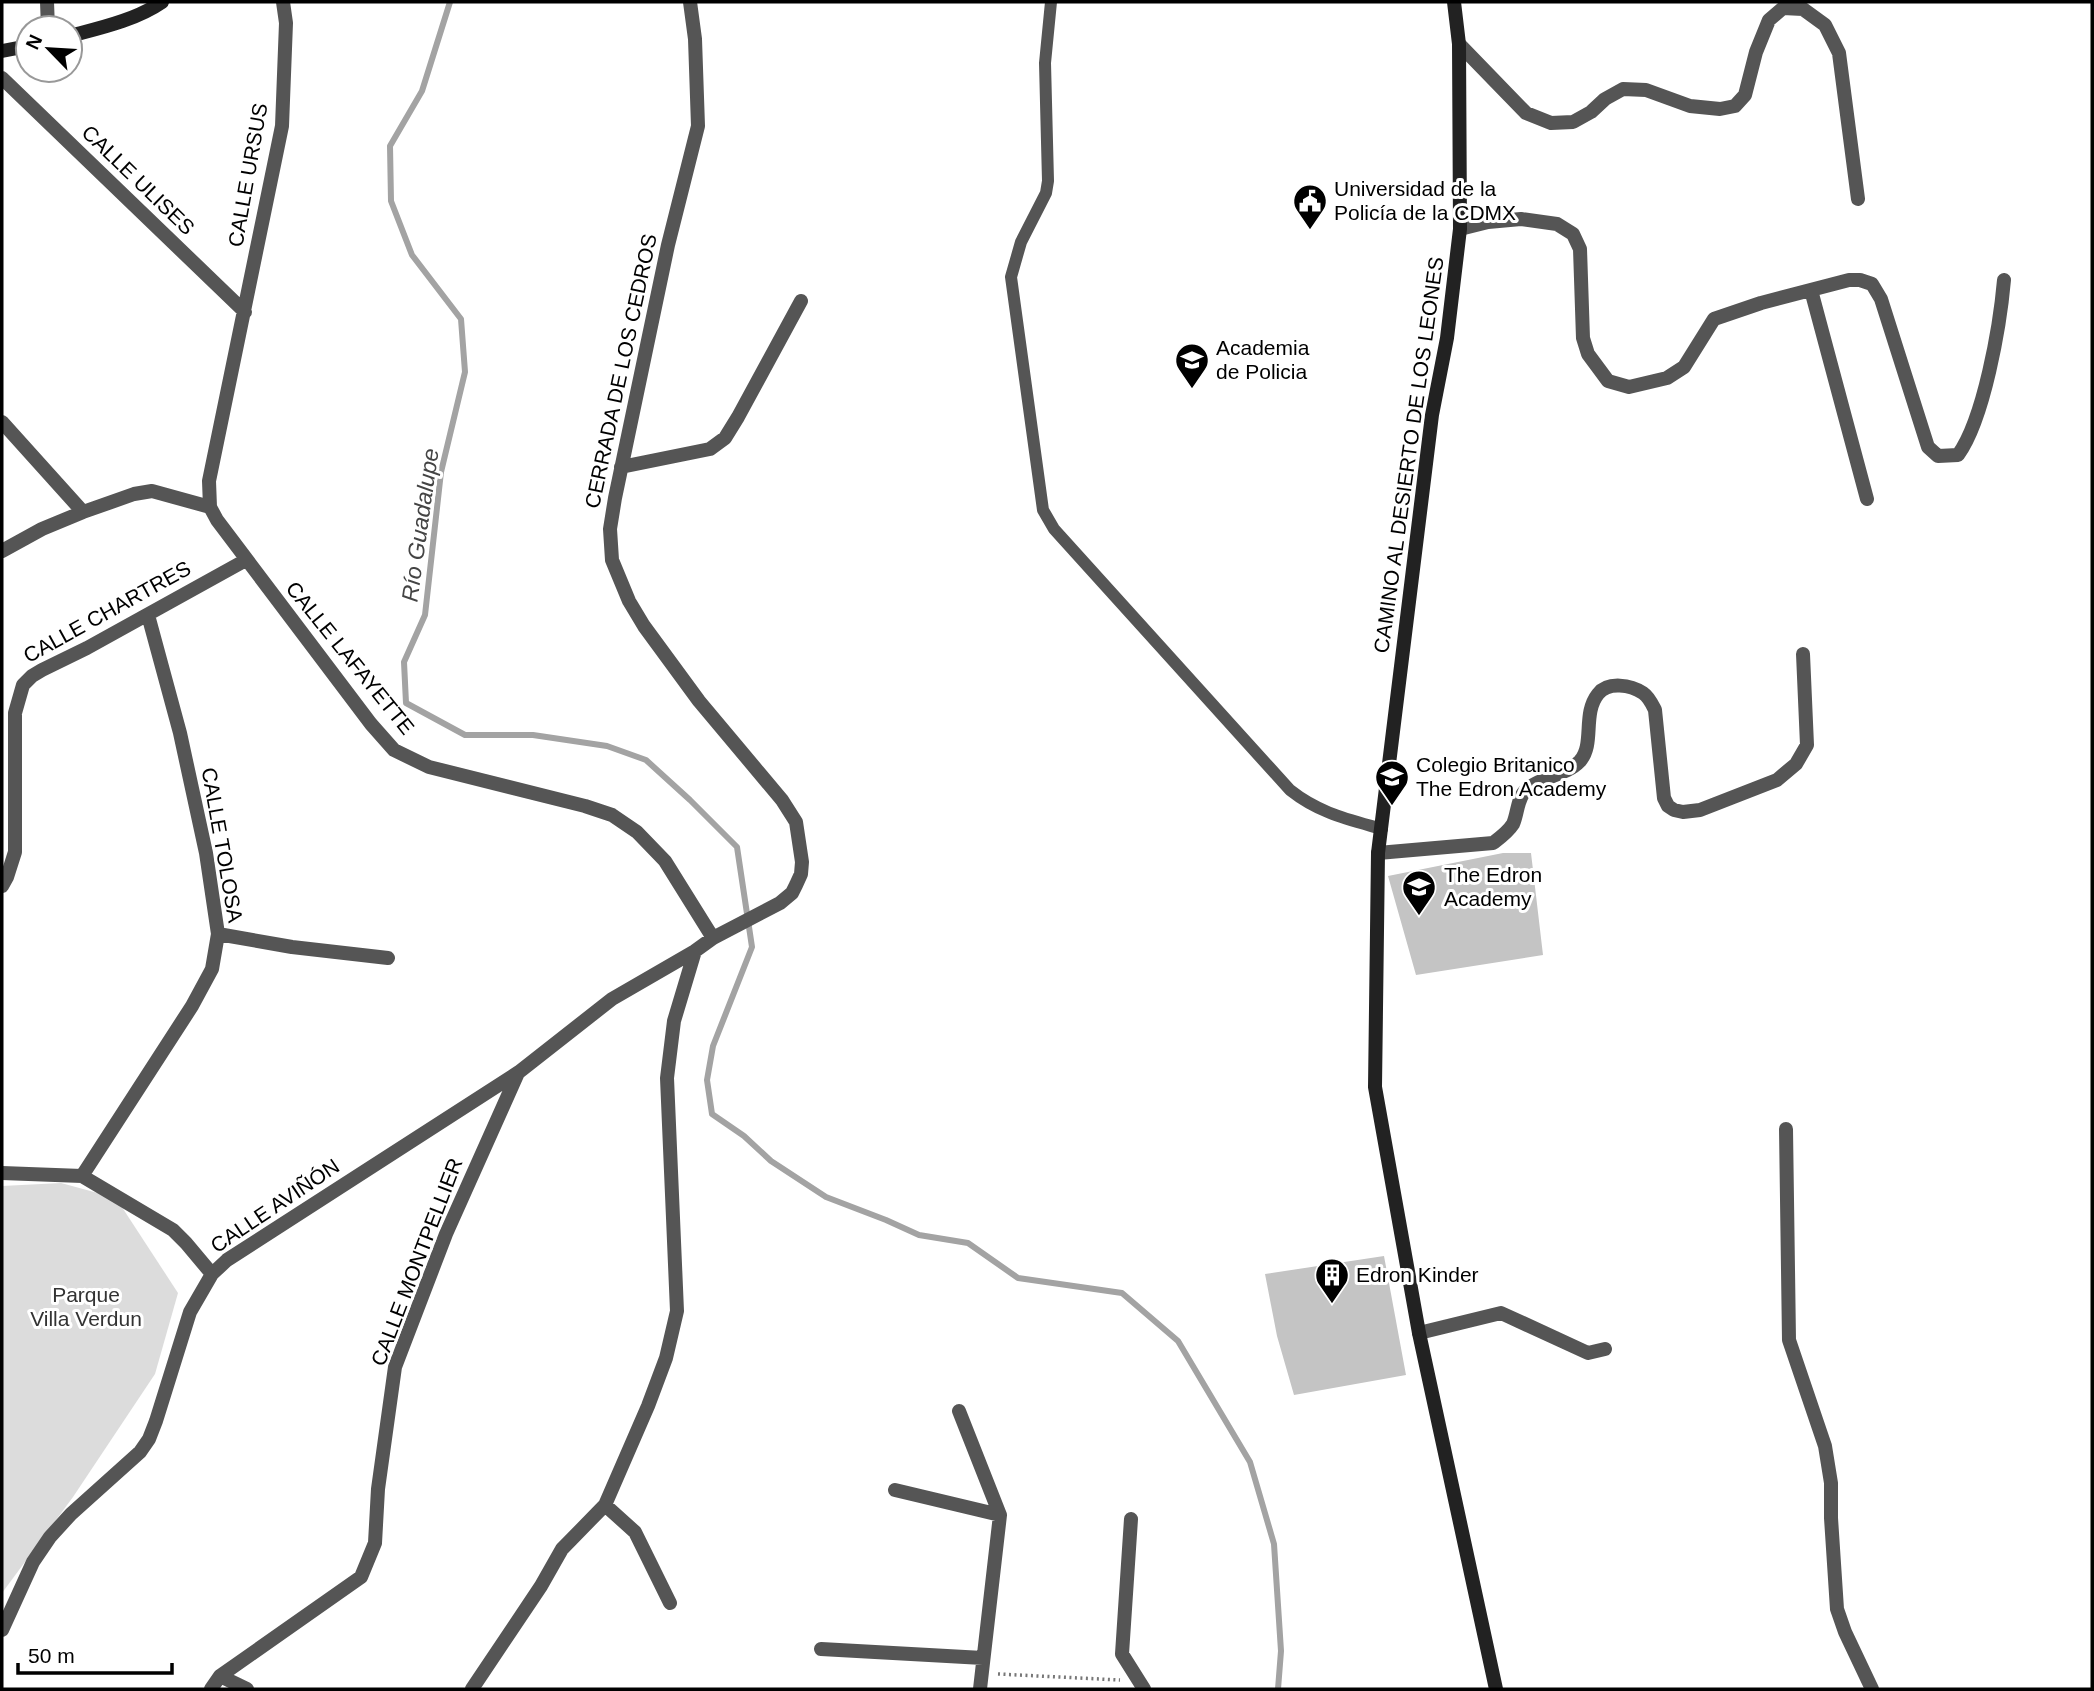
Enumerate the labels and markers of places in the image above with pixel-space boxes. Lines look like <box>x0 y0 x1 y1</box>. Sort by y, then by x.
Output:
place label: Universidad de la Policía de la CDMX <box>1334 177 1516 224</box>
public building icon: Universidad de la Policía de la CDMX <box>1291 182 1329 231</box>
place label: Academia de Policia <box>1216 336 1310 383</box>
school or university icon: Academia de Policia <box>1173 341 1211 390</box>
place label: Colegio Britanico The Edron Academy <box>1416 753 1607 800</box>
school or university icon: Colegio Britanico The Edron Academy <box>1373 758 1411 807</box>
place label: The Edron Academy <box>1444 863 1542 910</box>
school or university icon: The Edron Academy <box>1400 868 1438 917</box>
building icon: Edron Kinder <box>1313 1256 1351 1305</box>
place label: Edron Kinder <box>1356 1263 1479 1286</box>

